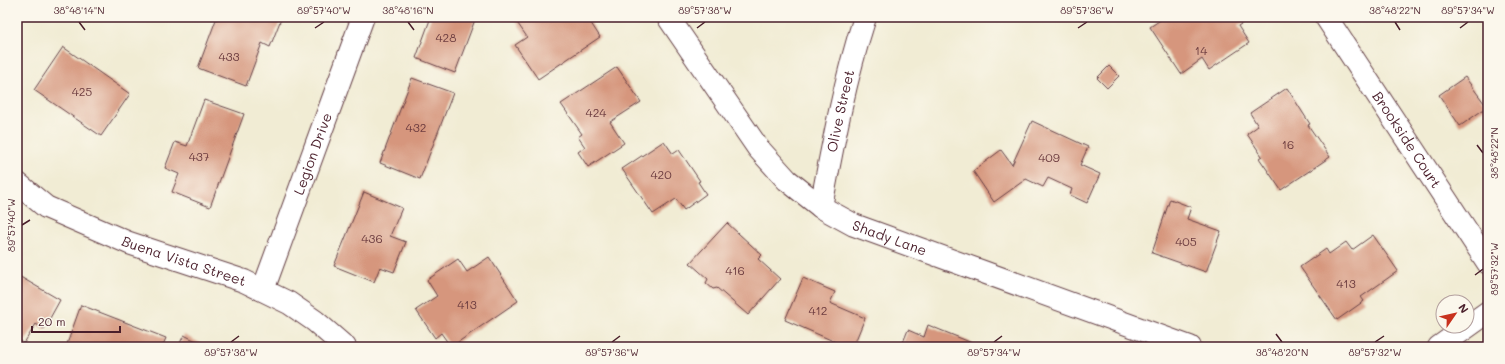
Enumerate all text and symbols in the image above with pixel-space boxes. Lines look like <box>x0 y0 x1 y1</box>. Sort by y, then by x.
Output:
text: 38°48'14"N <box>53 3 105 17</box>
text: 89°57'40"W <box>297 3 351 17</box>
text: 38°48'16"N <box>382 3 434 17</box>
text: 89°57'38"W <box>678 3 732 17</box>
text: 89°57'36"W <box>1060 3 1114 17</box>
text: 38°48'22"N <box>1369 3 1421 17</box>
text: 89°57'34"W <box>1441 3 1495 17</box>
house number: 428 <box>436 29 457 45</box>
house number: 14 <box>1195 42 1207 58</box>
house number: 433 <box>218 48 240 64</box>
street label: Olive Street <box>822 68 859 154</box>
house number: 425 <box>72 83 92 99</box>
street label: Brookside Court <box>1368 87 1446 192</box>
house number: 424 <box>586 104 606 120</box>
street label: Legion Drive <box>289 110 336 197</box>
house number: 432 <box>406 119 426 135</box>
text: 38°48'22"N <box>1487 127 1501 179</box>
house number: 16 <box>1282 136 1294 152</box>
house number: 437 <box>189 148 210 164</box>
house number: 409 <box>1038 149 1060 165</box>
house number: 420 <box>650 166 672 182</box>
text: 89°57'40"W <box>4 198 18 252</box>
street label: Shady Lane <box>850 215 930 260</box>
house number: 436 <box>361 230 383 246</box>
street label: Buena Vista Street <box>119 231 249 290</box>
house number: 405 <box>1175 233 1197 249</box>
text: 89°57'32"W <box>1487 242 1501 296</box>
house number: 416 <box>725 262 745 278</box>
house number: 413 <box>1336 275 1356 291</box>
north arrow <box>1435 294 1475 334</box>
house number: 413 <box>457 296 477 312</box>
text: N <box>1455 300 1472 316</box>
house number: 412 <box>808 302 828 318</box>
scale bar <box>32 308 120 334</box>
text: 20 m <box>38 313 66 329</box>
text: 89°57'38"W <box>204 345 258 359</box>
text: 89°57'36"W <box>585 345 639 359</box>
text: 89°57'34"W <box>967 345 1021 359</box>
text: 38°48'20"N <box>1256 345 1308 359</box>
text: 89°57'32"W <box>1348 345 1402 359</box>

